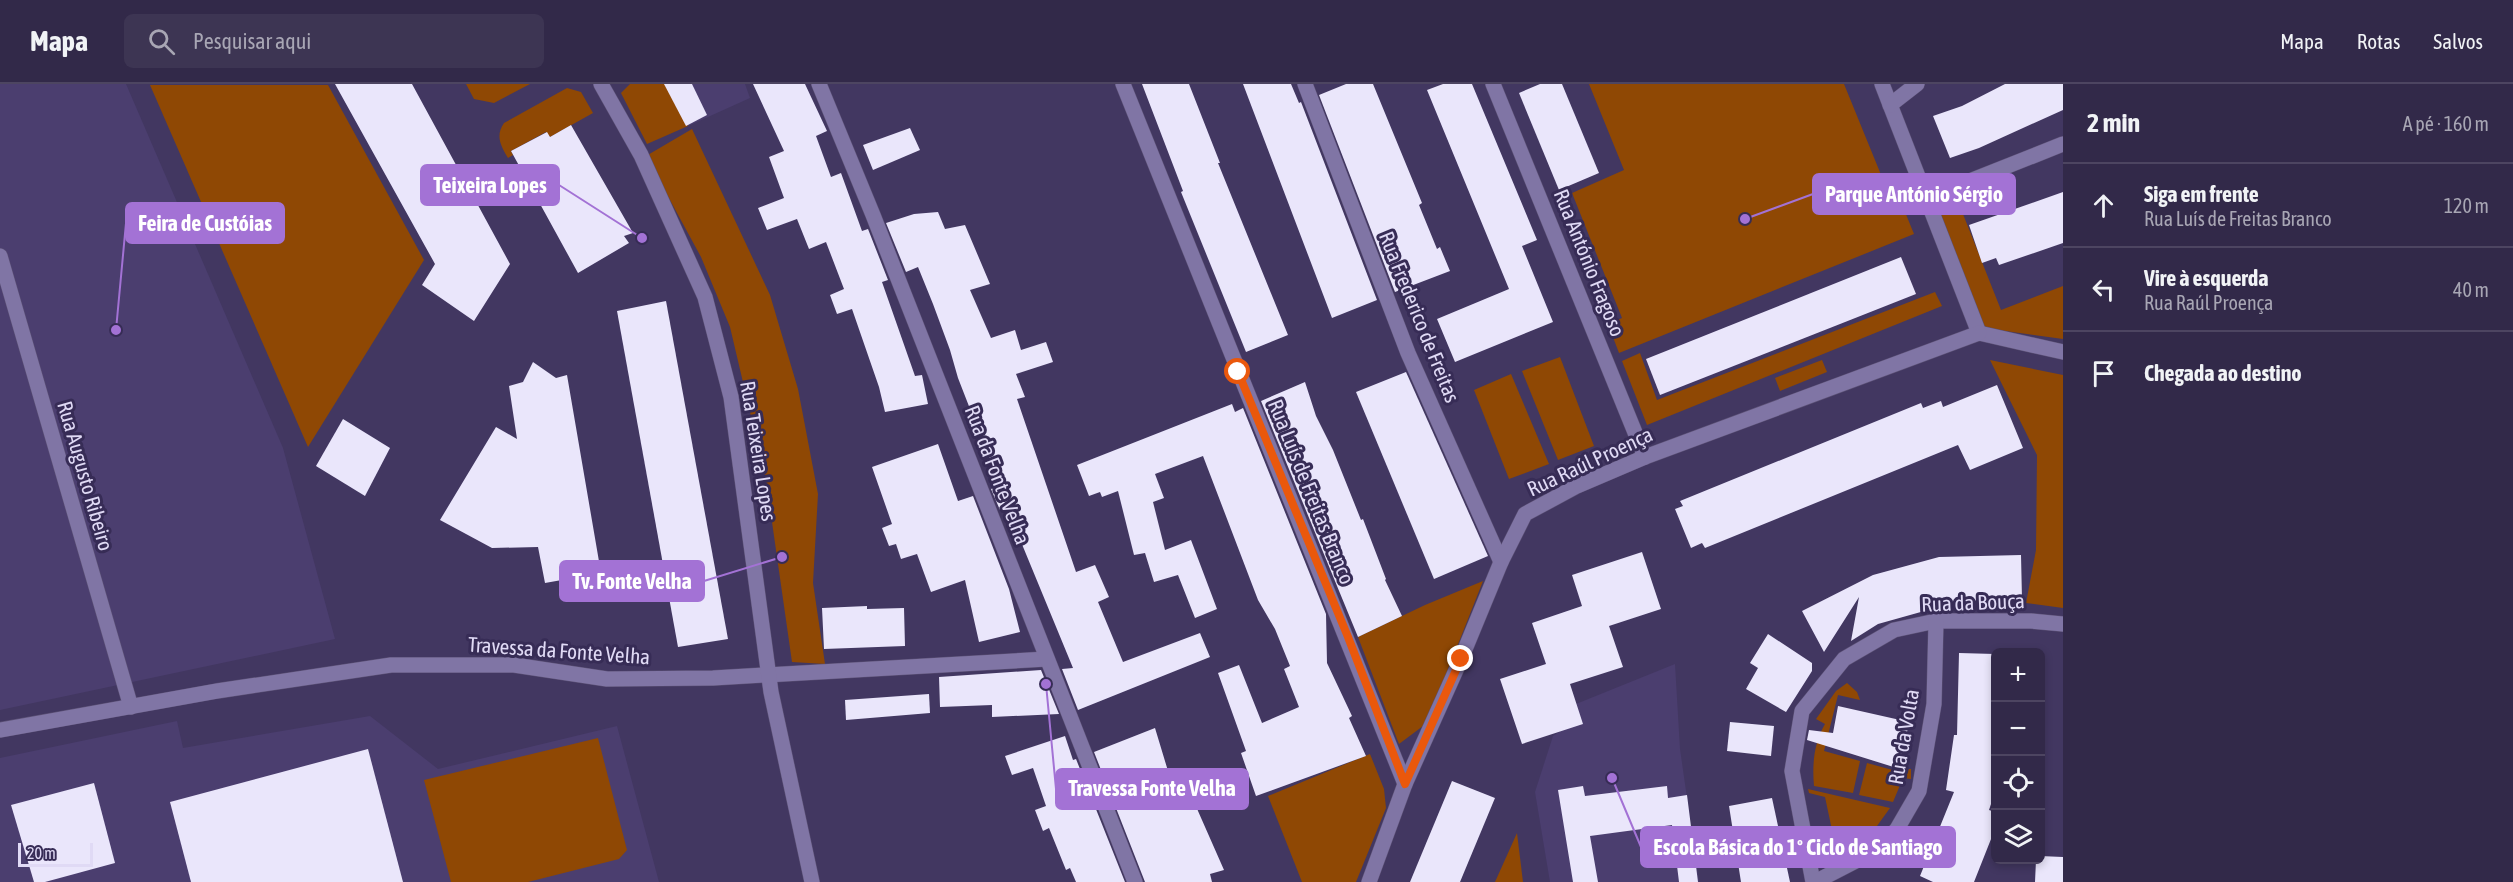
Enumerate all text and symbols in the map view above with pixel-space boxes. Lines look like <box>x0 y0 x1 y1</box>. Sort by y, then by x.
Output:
search box <box>124 14 544 68</box>
text: Mapa <box>30 25 88 57</box>
icon: search <box>145 25 178 58</box>
text: Pesquisar aqui <box>193 28 311 54</box>
text: Mapa <box>2280 29 2324 53</box>
text: Rotas <box>2357 29 2400 53</box>
text: Salvos <box>2433 29 2483 53</box>
text: 2 min <box>2087 108 2140 138</box>
text: A pé · 160 m <box>2403 112 2489 135</box>
callout: Teixeira Lopes <box>421 165 559 205</box>
text: Teixeira Lopes <box>433 172 547 198</box>
callout: Parque António Sérgio <box>1813 174 2015 214</box>
text: Parque António Sérgio <box>1825 181 2003 207</box>
text: Siga em frente <box>2144 181 2259 207</box>
street label: Rua António Fragoso <box>1549 186 1630 340</box>
icon: ahead <box>2087 189 2120 222</box>
text: 120 m <box>2444 194 2489 217</box>
callout: Feira de Custóias <box>126 203 284 243</box>
text: Rua Luís de Freitas Branco <box>2144 207 2332 230</box>
text: Feira de Custóias <box>138 210 272 236</box>
street label: Rua Frederico de Freitas <box>1375 228 1465 406</box>
text: Vire à esquerda <box>2144 265 2269 291</box>
icon: left <box>2087 273 2120 306</box>
text: 40 m <box>2453 278 2489 301</box>
text: Rua Raúl Proença <box>2144 291 2273 314</box>
icon: arrive <box>2087 357 2120 390</box>
route start <box>1224 358 1250 384</box>
text: Chegada ao destino <box>2144 360 2302 386</box>
street label: Rua Teixeira Lopes <box>736 379 782 523</box>
street label: Rua Luís de Freitas Branco <box>1264 396 1360 587</box>
street label: Rua Augusto Ribeiro <box>53 398 119 553</box>
street label: Rua da Fonte Velha <box>960 402 1035 548</box>
street label: Rua Raúl Proença <box>1523 422 1656 501</box>
callout: Tv. Fonte Velha <box>560 561 704 601</box>
text: Tv. Fonte Velha <box>572 568 692 594</box>
street label: Rua da Bouça <box>1921 588 2025 616</box>
street label: Travessa da Fonte Velha <box>467 632 651 668</box>
route end <box>1447 645 1473 671</box>
map controls <box>1991 648 2045 864</box>
button: + <box>1991 648 2045 702</box>
street label: Rua da Volta <box>1883 687 1923 787</box>
button: − <box>1991 702 2045 756</box>
button: locate <box>1991 756 2045 810</box>
callout: Travessa Fonte Velha <box>1056 769 1248 809</box>
text: Travessa Fonte Velha <box>1068 775 1236 801</box>
button: layers <box>1991 810 2045 864</box>
callout: Escola Básica do 1º Ciclo de Santiago <box>1641 827 1955 867</box>
text: Escola Básica do 1º Ciclo de Santiago <box>1653 834 1943 860</box>
scale bar <box>18 840 93 868</box>
text: 20 m <box>27 844 56 862</box>

